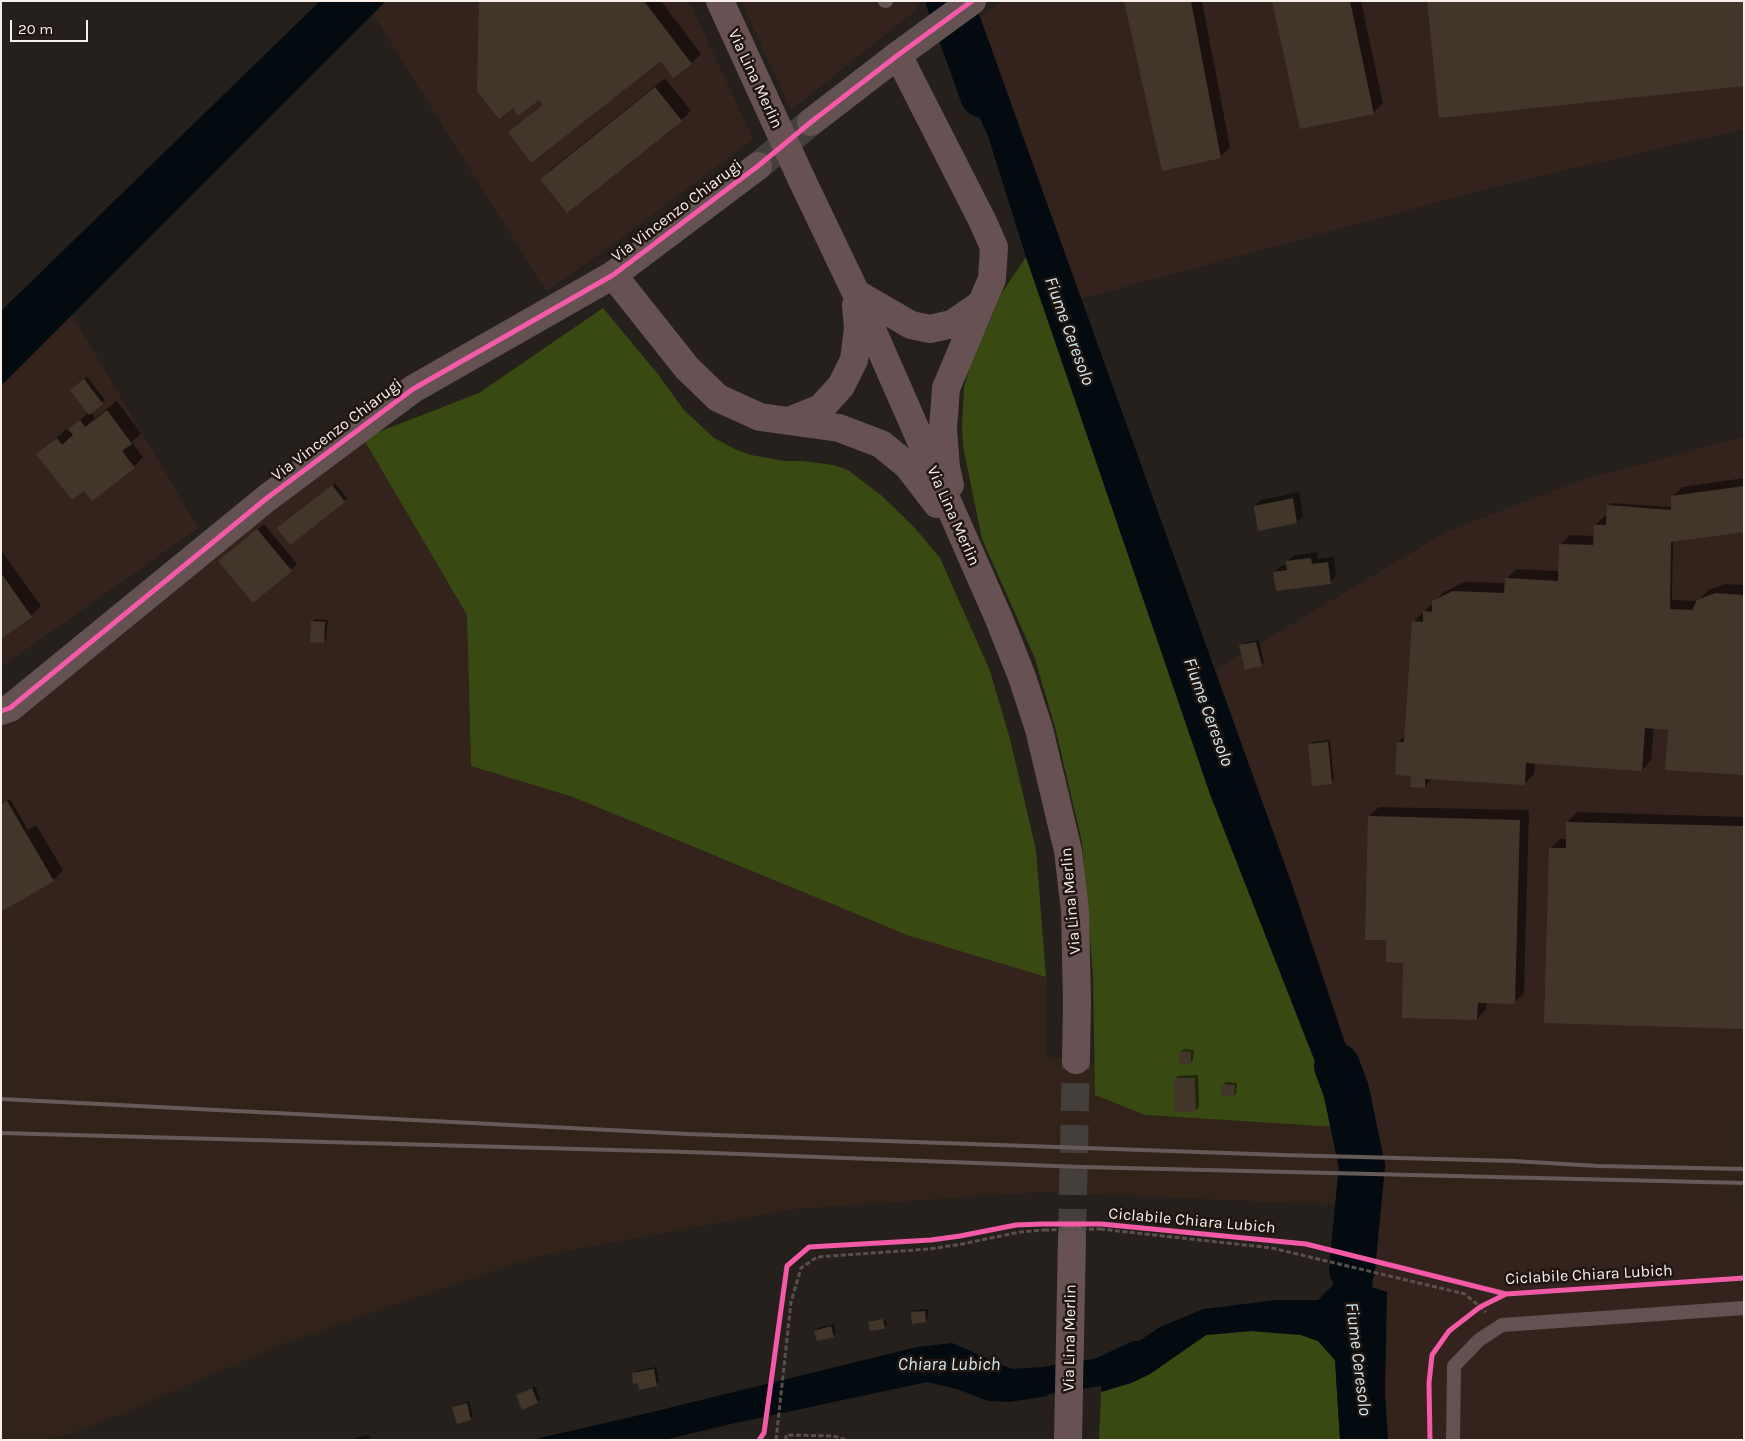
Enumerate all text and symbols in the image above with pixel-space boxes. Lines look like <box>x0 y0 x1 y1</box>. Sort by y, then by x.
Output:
scale bar <box>12 10 90 42</box>
text: 20 m <box>18 20 53 38</box>
street label: Via Lina Merlin <box>724 26 786 132</box>
street label: Via Vincenzo Chiarugi <box>608 156 746 266</box>
water label: Fiume Ceresolo <box>1039 274 1099 388</box>
street label: Via Vincenzo Chiarugi <box>268 375 406 485</box>
street label: Via Lina Merlin <box>922 463 984 569</box>
water label: Fiume Ceresolo <box>1178 655 1238 769</box>
street label: Via Lina Merlin <box>1057 847 1085 955</box>
street label: Ciclabile Chiara Lubich <box>1108 1204 1276 1238</box>
street label: Ciclabile Chiara Lubich <box>1505 1261 1673 1289</box>
street label: Via Lina Merlin <box>1059 1284 1081 1392</box>
water label: Fiume Ceresolo <box>1340 1301 1376 1417</box>
water label: Chiara Lubich <box>898 1354 1000 1376</box>

